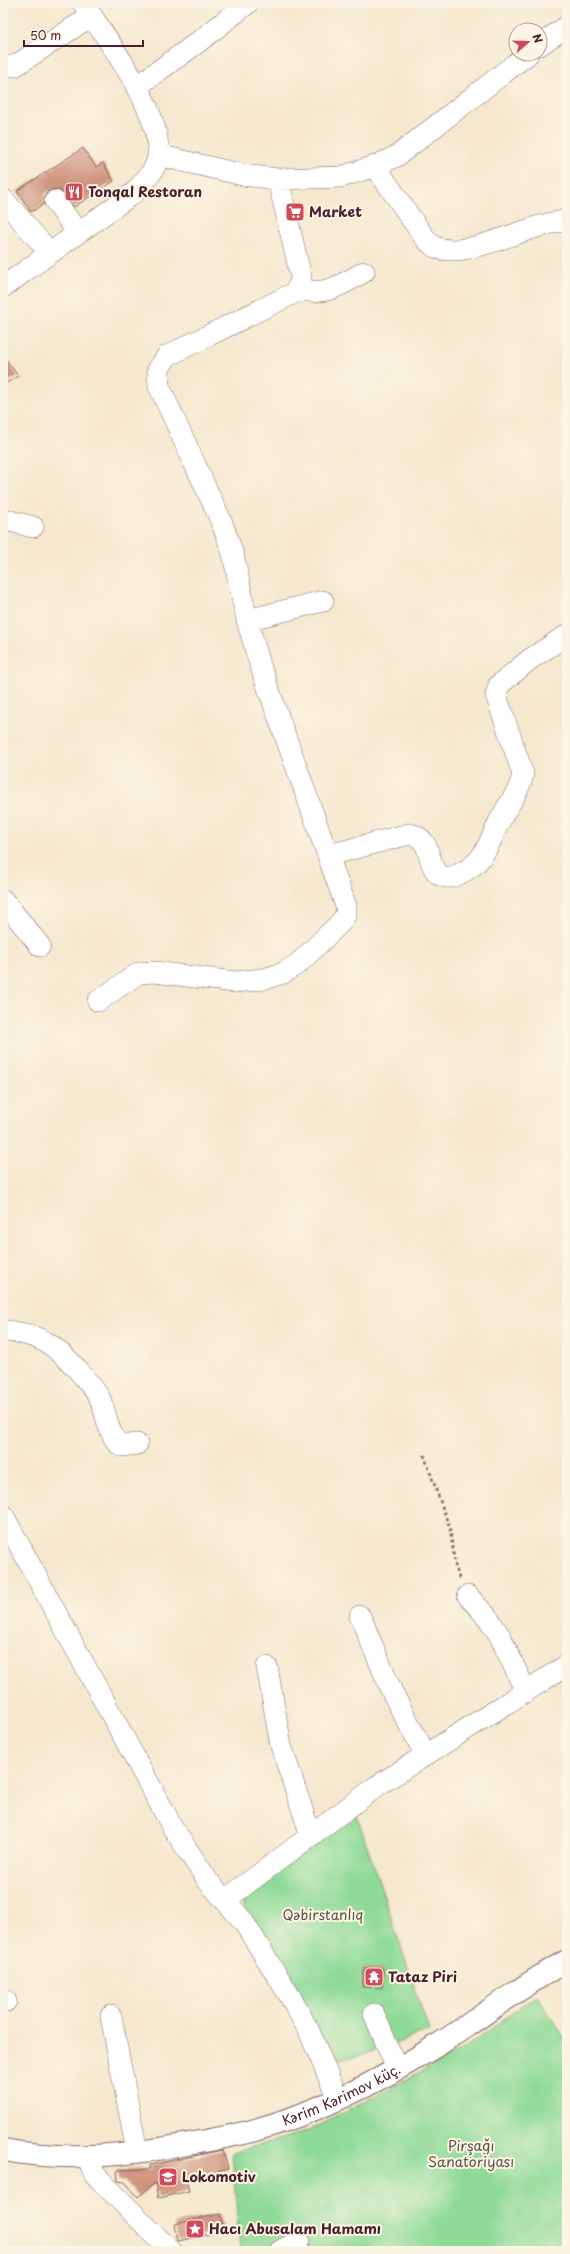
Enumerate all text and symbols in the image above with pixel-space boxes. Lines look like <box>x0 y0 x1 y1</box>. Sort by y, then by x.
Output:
scale bar <box>24 22 143 48</box>
north arrow <box>508 22 548 62</box>
text: 50 m <box>30 26 61 44</box>
text: N <box>528 31 547 46</box>
restaurant icon: Tonqal Restoran <box>63 181 85 203</box>
place label: Tonqal Restoran <box>88 181 202 202</box>
supermarket icon: Market <box>284 201 306 223</box>
place label: Market <box>309 201 362 222</box>
park label: Qəbirstanlıq <box>283 1904 363 1925</box>
temple icon: Tataz Piri <box>363 1966 385 1988</box>
place label: Tataz Piri <box>388 1966 457 1987</box>
street label: Kərim Kərimov küç. <box>279 2058 404 2131</box>
park label: Pirşağı Sanatoriyası <box>428 2135 514 2172</box>
school or university icon: Lokomotiv <box>157 2166 179 2188</box>
place label: Lokomotiv <box>182 2166 256 2187</box>
place icon: Hacı Abusalam Hamamı <box>184 2218 206 2240</box>
place label: Hacı Abusalam Hamamı <box>209 2218 381 2239</box>

